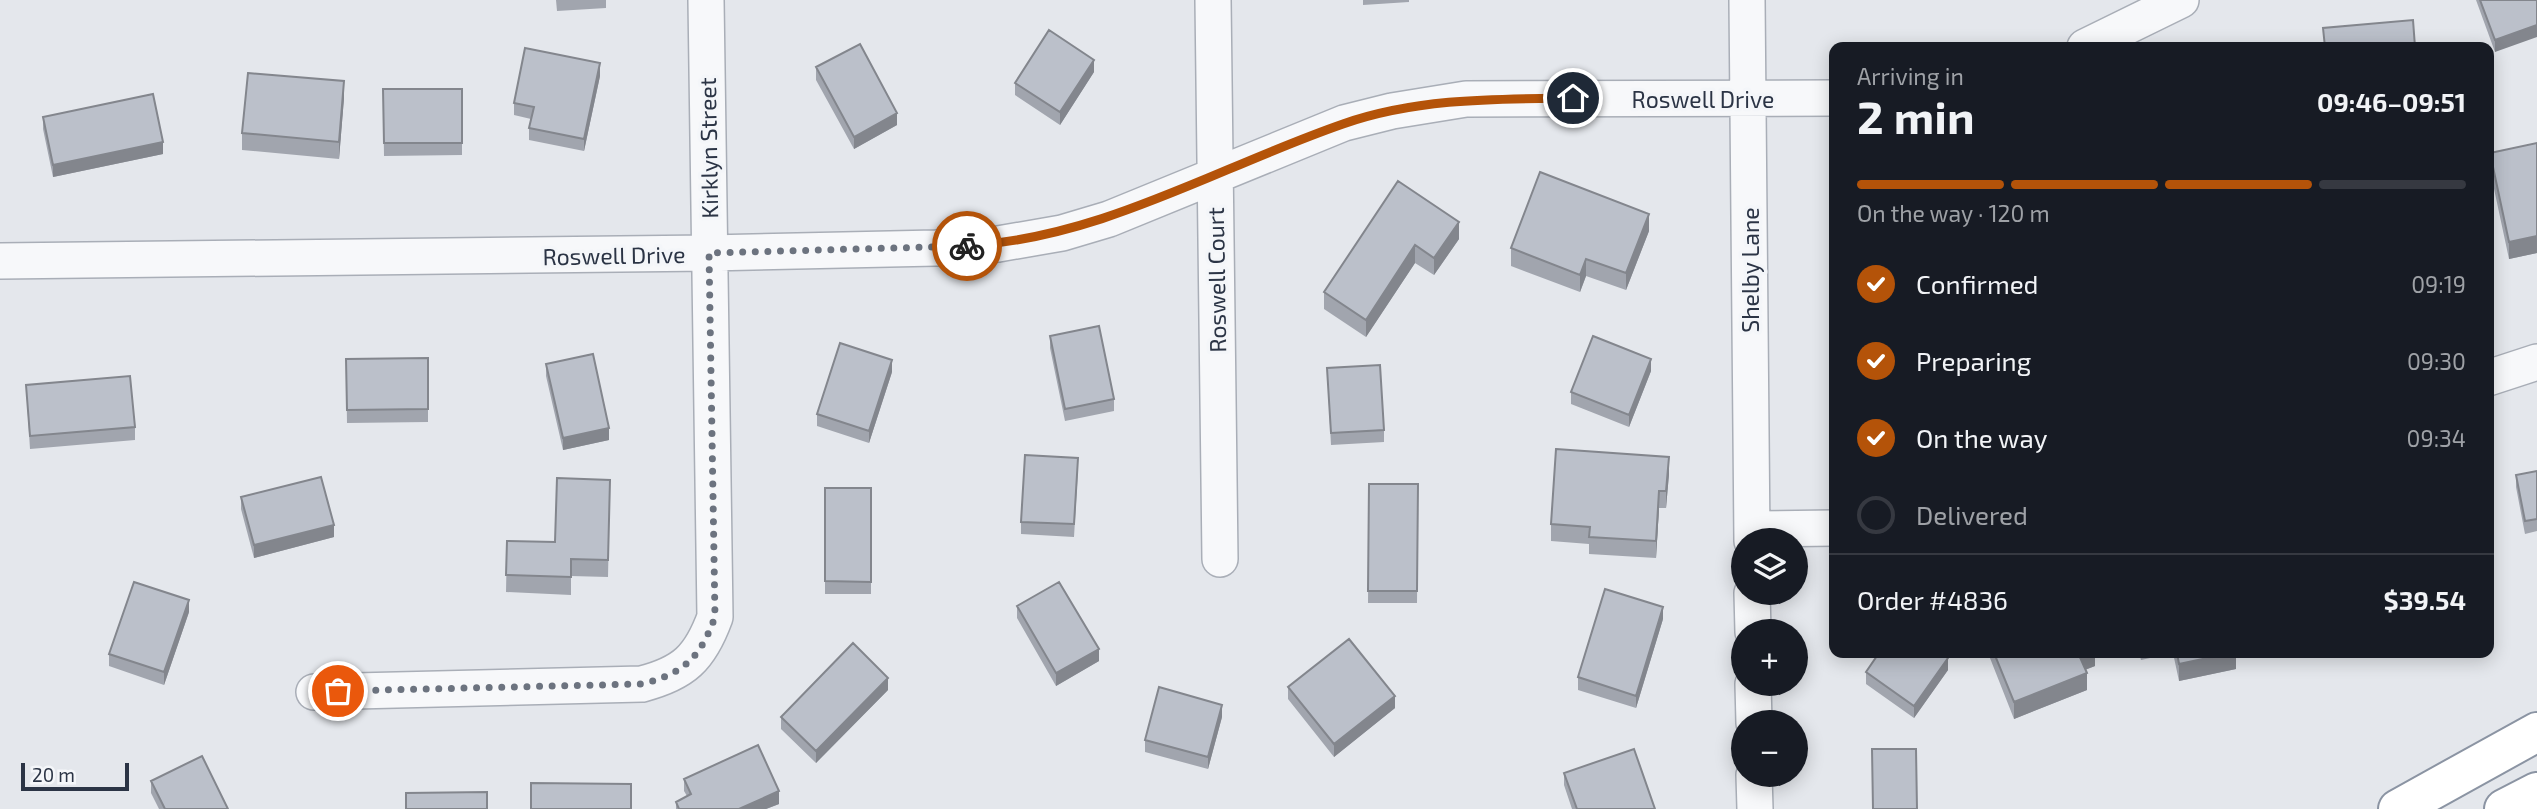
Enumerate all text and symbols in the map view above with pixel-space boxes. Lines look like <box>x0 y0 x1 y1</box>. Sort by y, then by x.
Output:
text: Arriving in <box>1857 62 1964 90</box>
pin <box>1543 68 1603 128</box>
street label: Kirklyn Street <box>693 77 723 219</box>
icon: home <box>1554 79 1592 117</box>
street label: Roswell Drive <box>1632 85 1774 113</box>
text: 09:46–09:51 <box>2317 86 2466 117</box>
text: 2 min <box>1857 88 1975 143</box>
text: On the way · 120 m <box>1857 199 2050 227</box>
street label: Roswell Court <box>1201 207 1231 353</box>
street label: Shelby Lane <box>1736 207 1764 333</box>
courier <box>932 211 1002 281</box>
icon: bike <box>948 227 986 265</box>
street label: Roswell Drive <box>542 240 686 270</box>
icon: check <box>1857 265 1895 303</box>
text: Confirmed <box>1916 268 2039 299</box>
text: 09:19 <box>2411 270 2466 298</box>
icon: check <box>1857 342 1895 380</box>
text: Preparing <box>1916 345 2031 376</box>
text: 09:30 <box>2407 347 2466 375</box>
icon: check <box>1857 419 1895 457</box>
text: On the way <box>1916 422 2047 453</box>
text: 09:34 <box>2407 424 2466 452</box>
text: Delivered <box>1916 499 2028 530</box>
map controls <box>1731 528 1808 787</box>
button: layers <box>1731 528 1808 605</box>
text: Order #4836 <box>1857 584 2008 615</box>
text: $39.54 <box>2384 584 2466 615</box>
button: + <box>1731 619 1808 696</box>
pin <box>308 661 368 721</box>
icon: bag <box>319 672 357 710</box>
button: − <box>1731 710 1808 787</box>
scale bar <box>21 760 130 792</box>
text: 20 m <box>32 763 75 786</box>

